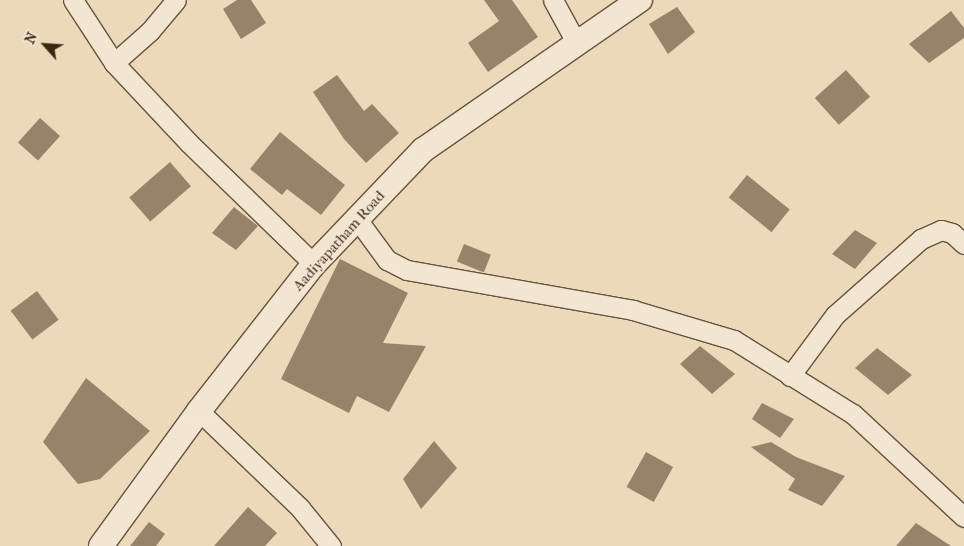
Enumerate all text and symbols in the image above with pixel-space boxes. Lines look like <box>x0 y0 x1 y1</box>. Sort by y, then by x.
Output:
north arrow <box>20 20 70 70</box>
text: N <box>21 30 41 47</box>
street label: Aadiyapatham Road <box>289 187 389 295</box>

